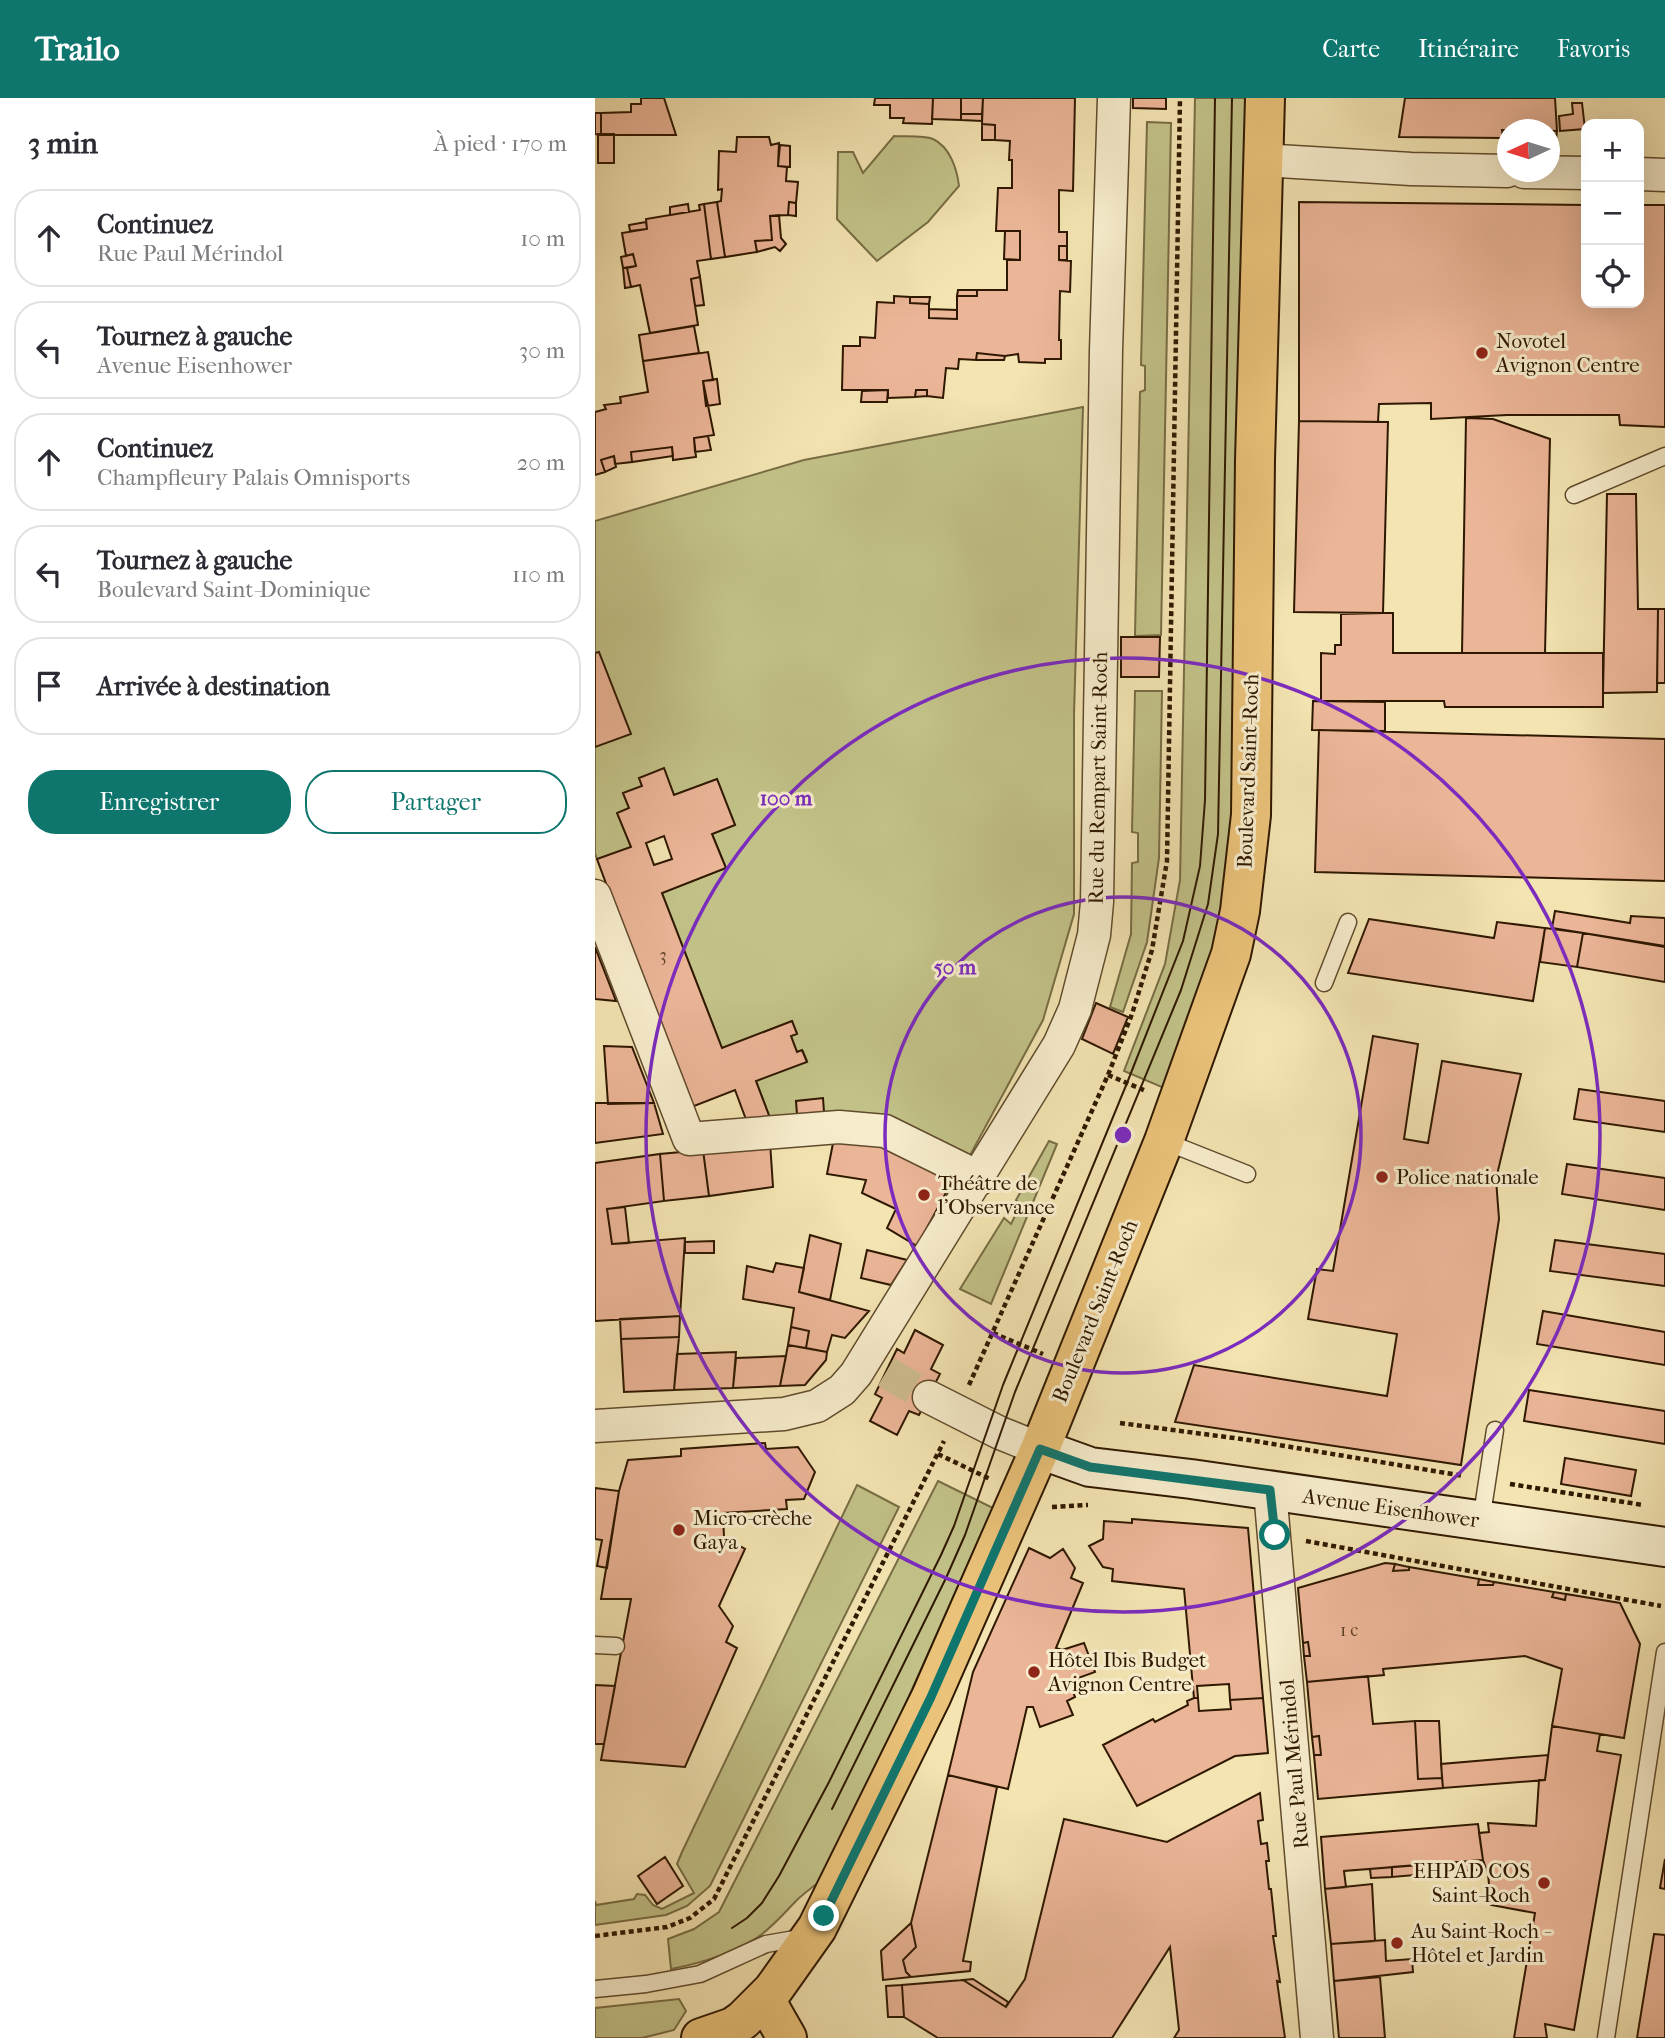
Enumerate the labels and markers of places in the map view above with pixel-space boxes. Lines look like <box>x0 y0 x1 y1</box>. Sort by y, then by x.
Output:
place label: Novotel Avignon Centre <box>1495 329 1640 377</box>
marker: Novotel Avignon Centre <box>1474 345 1490 361</box>
centre of rings <box>1111 1123 1135 1147</box>
place label: Police nationale <box>1396 1165 1539 1189</box>
marker: Police nationale <box>1374 1169 1390 1185</box>
place label: Théâtre de l'Observance <box>937 1171 1055 1219</box>
marker: Théâtre de l'Observance <box>916 1187 932 1203</box>
place label: Micro-crèche Gaya <box>693 1506 812 1554</box>
marker: Micro-crèche Gaya <box>671 1522 687 1538</box>
place label: Hôtel Ibis Budget Avignon Centre <box>1047 1648 1207 1696</box>
marker: Hôtel Ibis Budget Avignon Centre <box>1026 1664 1042 1680</box>
place label: EHPAD COS Saint-Roch <box>1413 1859 1530 1907</box>
marker: EHPAD COS Saint-Roch <box>1536 1875 1552 1891</box>
place label: Au Saint-Roch - Hôtel et Jardin <box>1410 1919 1552 1967</box>
marker: Au Saint-Roch - Hôtel et Jardin <box>1389 1935 1405 1951</box>

